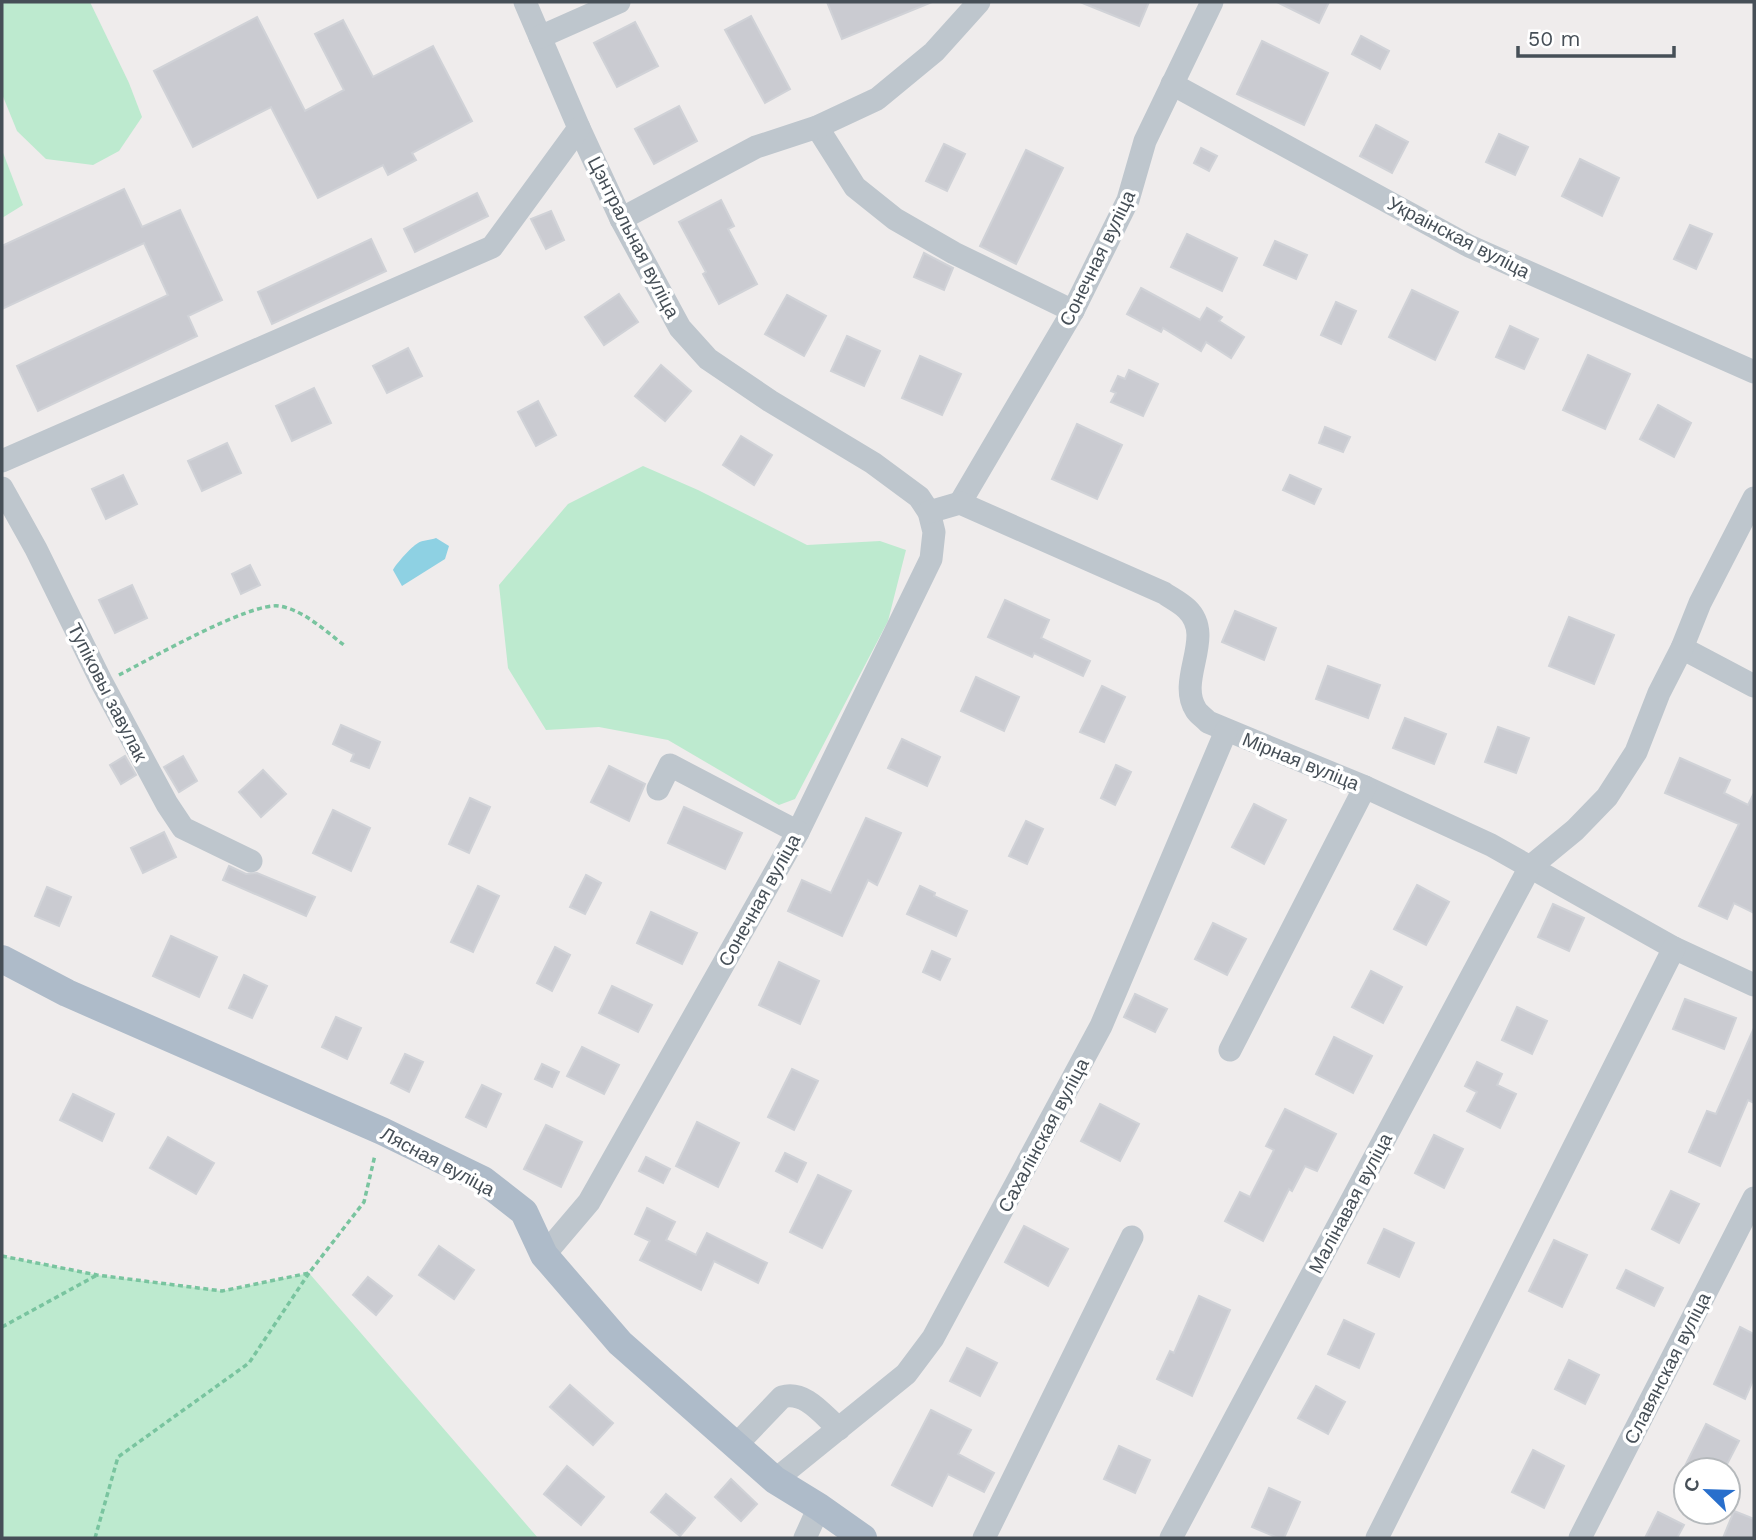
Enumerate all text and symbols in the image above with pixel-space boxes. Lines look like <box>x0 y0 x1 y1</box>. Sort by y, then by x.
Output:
scale bar <box>1518 14 1674 58</box>
text: 50 m <box>1528 26 1580 51</box>
street label: Цэнтральная вуліца <box>583 153 684 322</box>
street label: Сонечная вуліца <box>1055 186 1140 330</box>
street label: Украінская вуліца <box>1384 192 1534 283</box>
street label: Тупіковы завулак <box>63 619 153 766</box>
street label: Мірная вуліца <box>1239 728 1363 796</box>
street label: Сонечная вуліца <box>714 830 806 971</box>
street label: Сахалінская вуліца <box>993 1054 1094 1216</box>
street label: Лясная вуліца <box>377 1122 499 1201</box>
street label: Малінавая вуліца <box>1304 1129 1397 1277</box>
street label: Славянская вуліца <box>1619 1288 1716 1448</box>
north arrow <box>1672 1456 1742 1526</box>
text: С <box>1679 1473 1705 1495</box>

